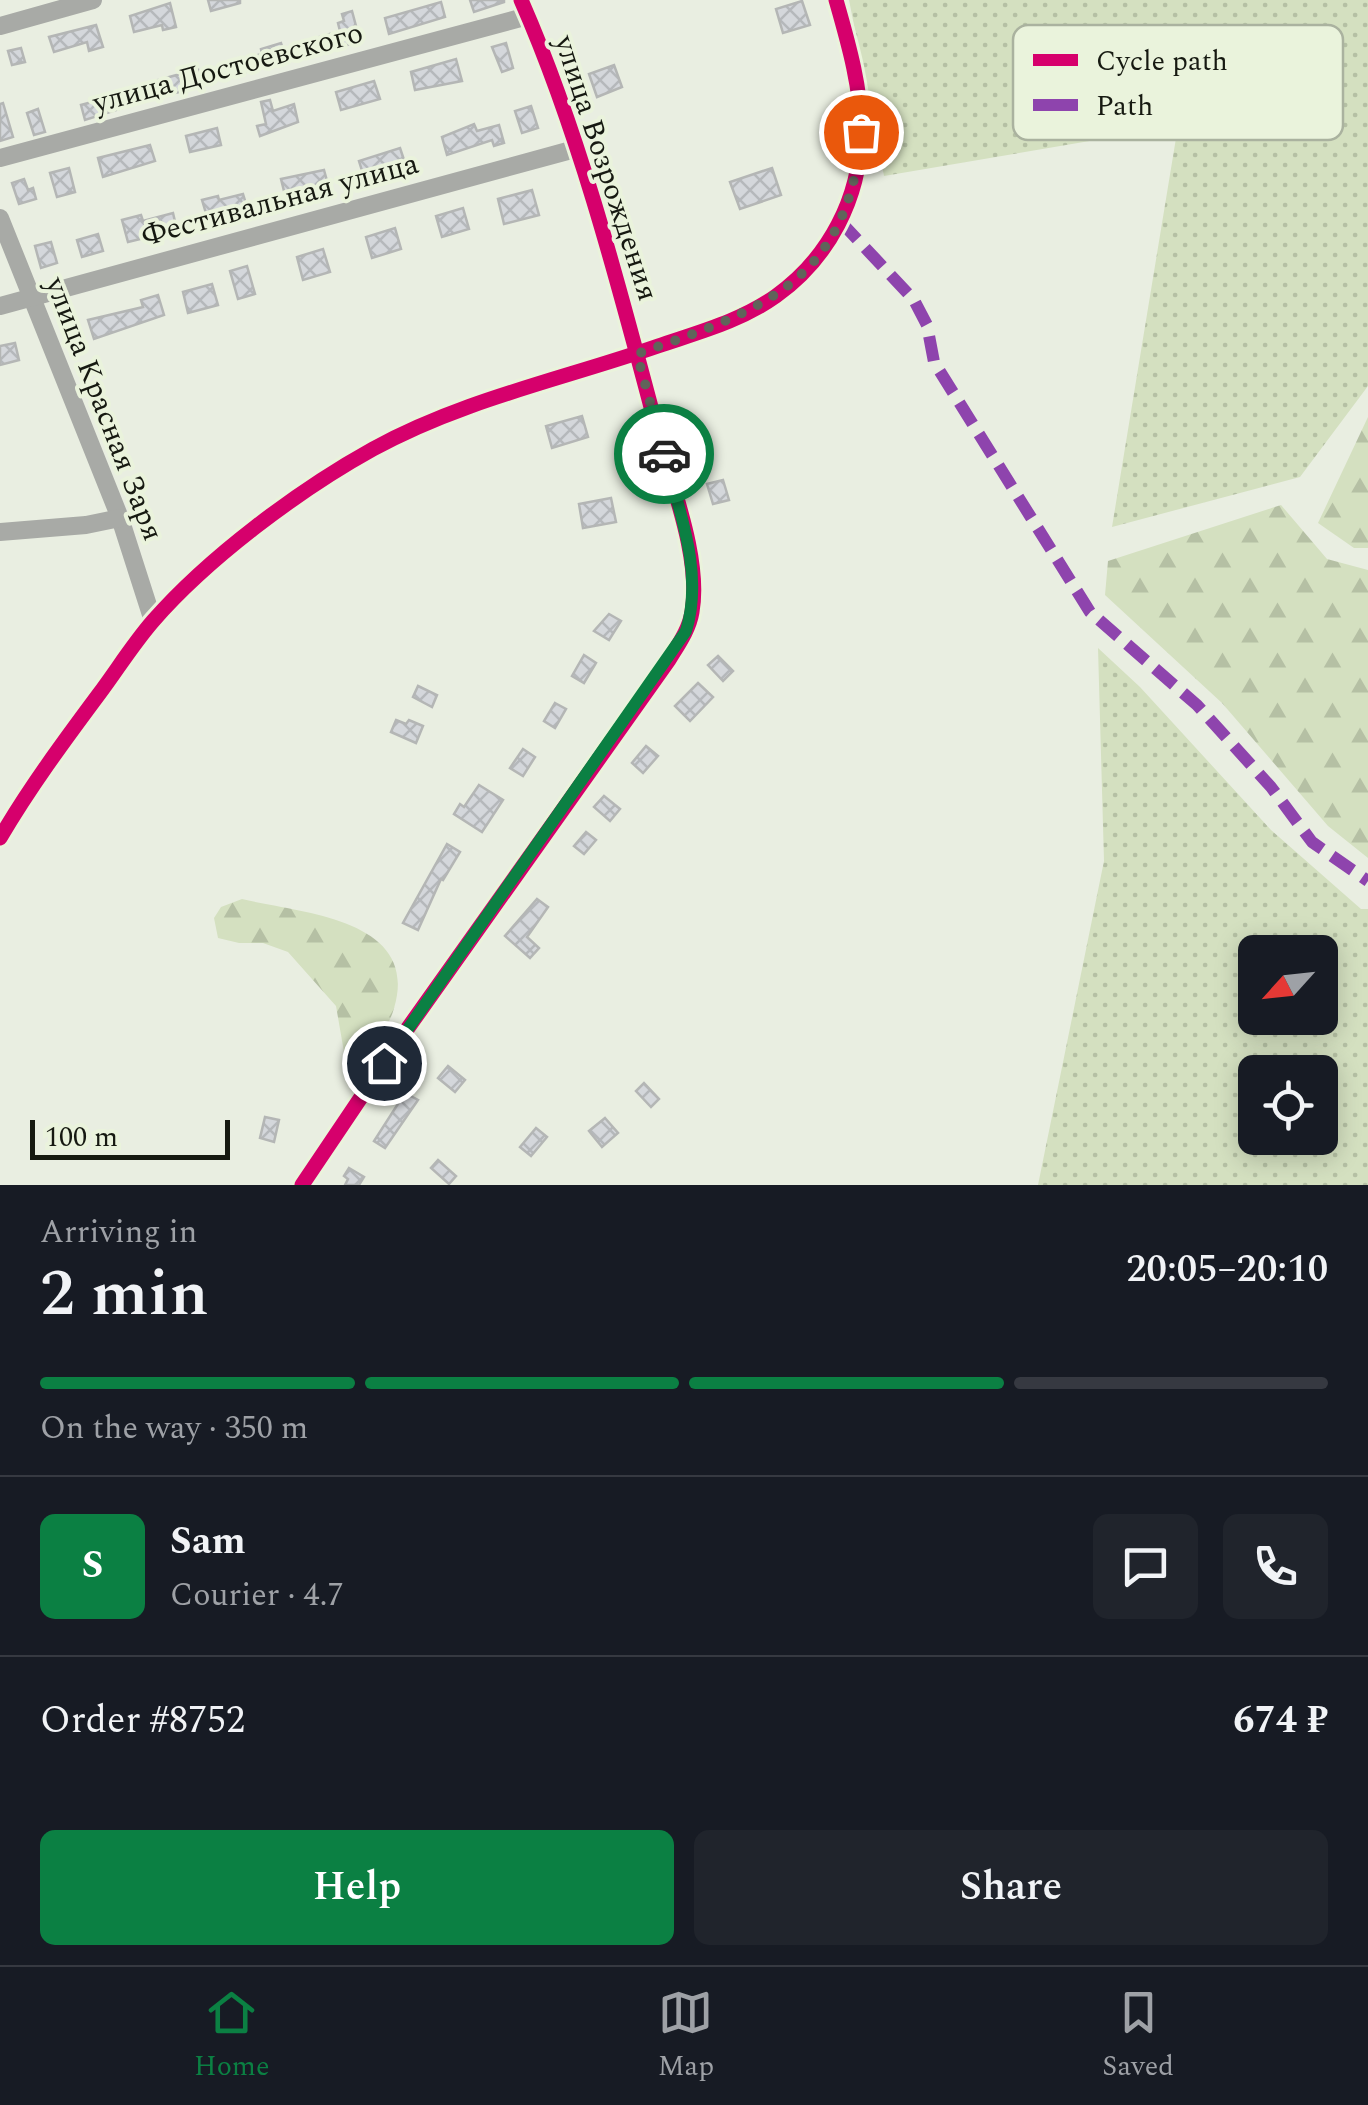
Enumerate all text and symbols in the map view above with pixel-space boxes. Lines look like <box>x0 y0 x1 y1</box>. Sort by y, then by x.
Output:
street label: улица Достоевского <box>87 10 368 126</box>
legend <box>1013 25 1343 140</box>
street label: улица Возрождения <box>541 28 671 307</box>
text: Cycle path <box>1096 40 1228 83</box>
text: Path <box>1096 85 1153 128</box>
pin <box>819 90 904 175</box>
icon: bag <box>834 105 889 160</box>
street label: Фестивальная улица <box>136 141 424 259</box>
street label: улица Красная Заря <box>32 269 176 548</box>
courier <box>614 404 714 504</box>
icon: car <box>637 427 692 482</box>
north arrow <box>1238 935 1338 1035</box>
map controls <box>1238 935 1338 1155</box>
pin <box>342 1021 427 1106</box>
icon: home <box>357 1036 412 1091</box>
button: locate <box>1238 1055 1338 1155</box>
scale bar <box>30 1115 230 1160</box>
text: 100 m <box>45 1116 118 1159</box>
text: Arriving in <box>40 1208 197 1257</box>
text: 20:05–20:10 <box>1126 1241 1328 1299</box>
text: 2 min <box>40 1245 209 1344</box>
text: On the way · 350 m <box>40 1404 308 1453</box>
text: Sam <box>170 1513 246 1571</box>
button: chat <box>1093 1514 1198 1619</box>
button: phone <box>1223 1514 1328 1619</box>
text: S <box>82 1537 103 1595</box>
text: Courier · 4.7 <box>170 1571 343 1620</box>
text: Order #8752 <box>40 1692 245 1750</box>
text: 674 ₽ <box>1233 1692 1328 1750</box>
button: Help <box>40 1830 674 1945</box>
button: Share <box>694 1830 1328 1945</box>
tab: Home <box>194 1985 270 2088</box>
tab: Map <box>658 1985 714 2088</box>
tab: Saved <box>1102 1985 1174 2088</box>

